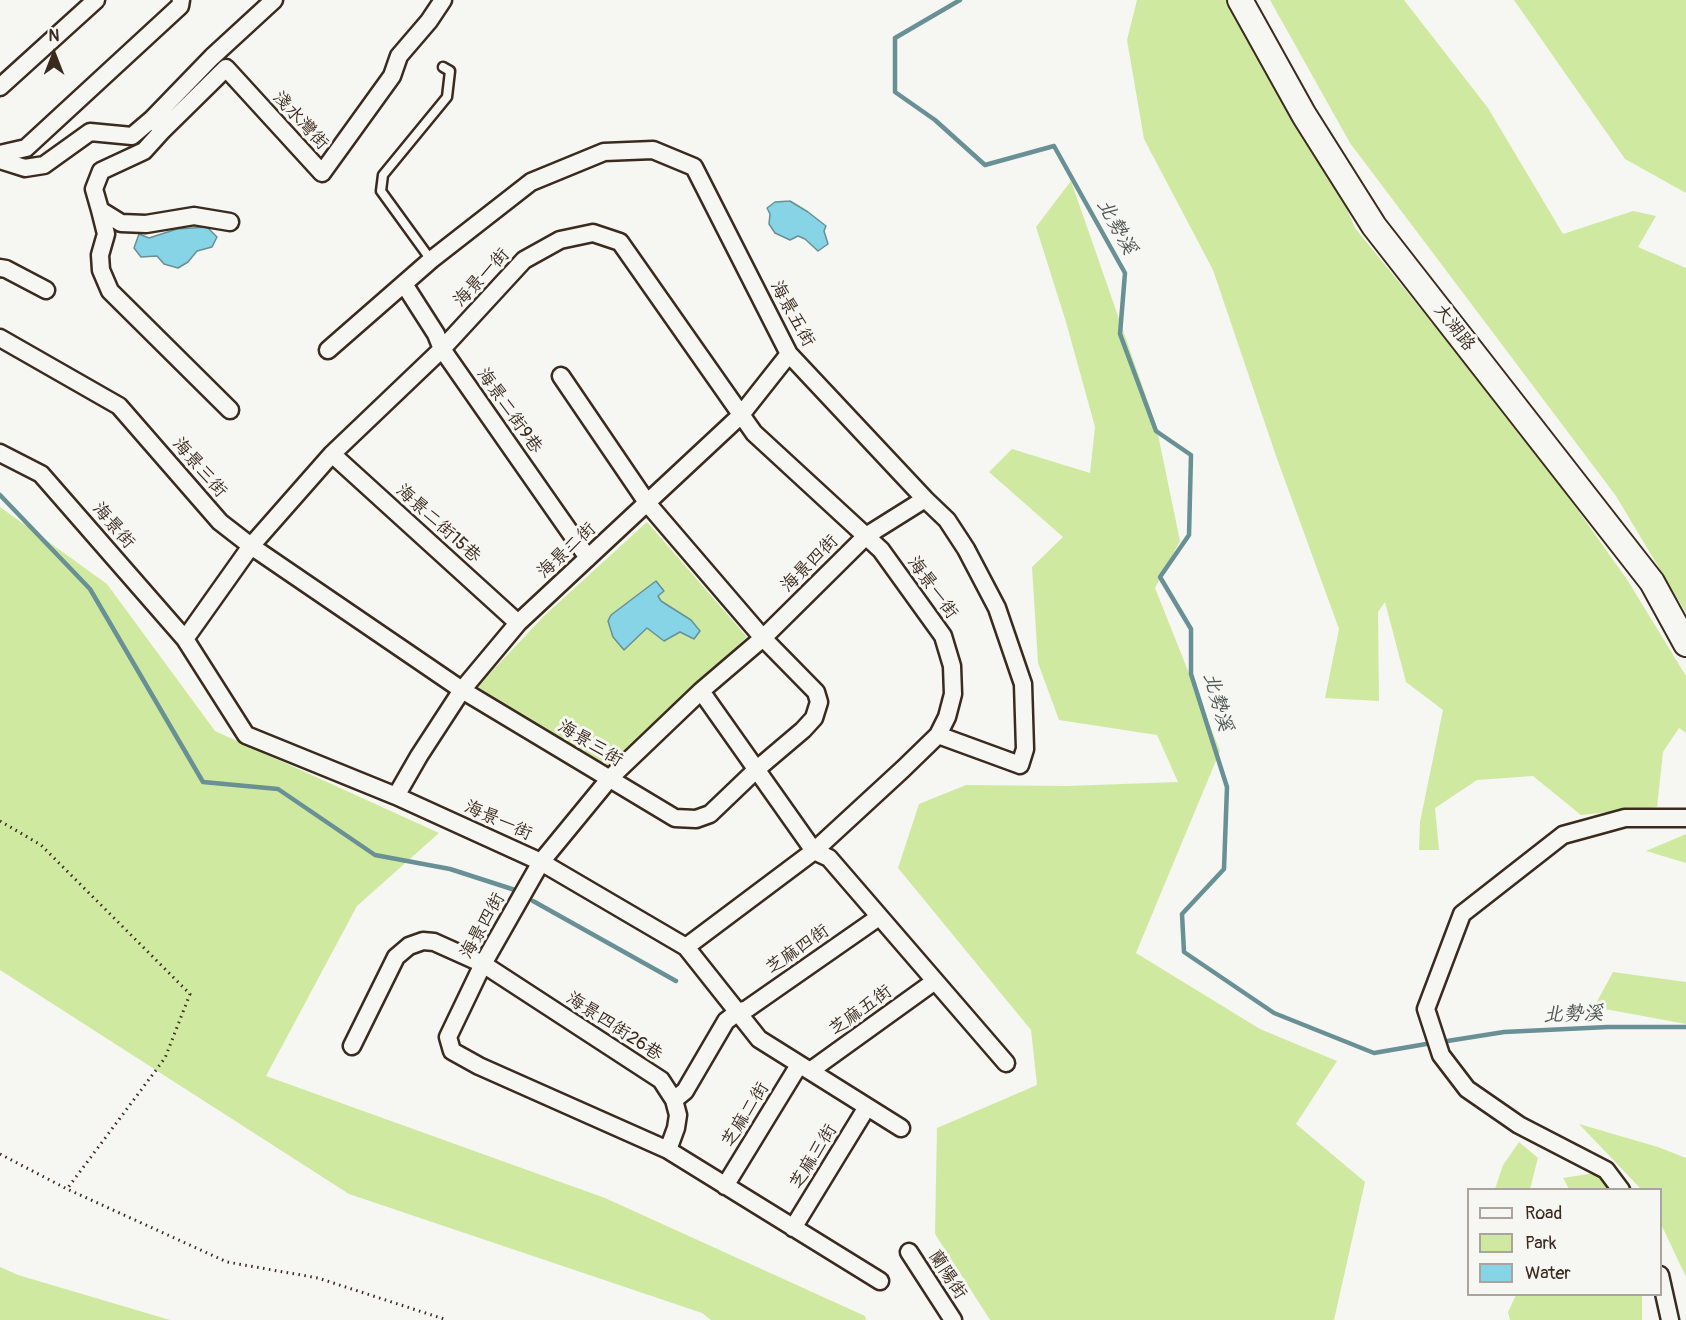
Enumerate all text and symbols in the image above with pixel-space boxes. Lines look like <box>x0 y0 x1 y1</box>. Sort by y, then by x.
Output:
north arrow <box>24 24 84 84</box>
text: N <box>49 26 59 46</box>
street label: 淺水灣街 <box>268 87 332 155</box>
water label: 北勢溪 <box>1091 195 1141 259</box>
street label: 海景一街 <box>450 244 514 312</box>
street label: 海景五街 <box>765 277 819 351</box>
street label: 大湖路 <box>1429 300 1479 356</box>
street label: 海景二街9巷 <box>472 364 546 458</box>
street label: 海景三街 <box>167 434 231 502</box>
street label: 海景二街15巷 <box>391 480 485 568</box>
street label: 海景街 <box>87 499 139 553</box>
street label: 海景二街 <box>533 519 601 583</box>
street label: 海景四街 <box>777 531 843 597</box>
street label: 海景一街 <box>902 553 962 623</box>
water label: 北勢溪 <box>1197 670 1237 734</box>
street label: 海景三街 <box>554 716 626 772</box>
street label: 海景一街 <box>461 796 535 846</box>
street label: 海景四街 <box>456 889 510 963</box>
street label: 芝麻四街 <box>762 921 834 979</box>
street label: 芝麻五街 <box>826 981 896 1041</box>
street label: 海景四街26巷 <box>562 988 666 1066</box>
water label: 北勢溪 <box>1543 1002 1603 1028</box>
street label: 芝麻二街 <box>718 1079 774 1151</box>
street label: 芝麻三街 <box>786 1121 842 1193</box>
legend <box>1467 1188 1662 1296</box>
text: Road <box>1525 1202 1562 1225</box>
text: Park <box>1525 1232 1557 1255</box>
street label: 蘭陽街 <box>923 1246 971 1304</box>
text: Water <box>1525 1262 1571 1285</box>

